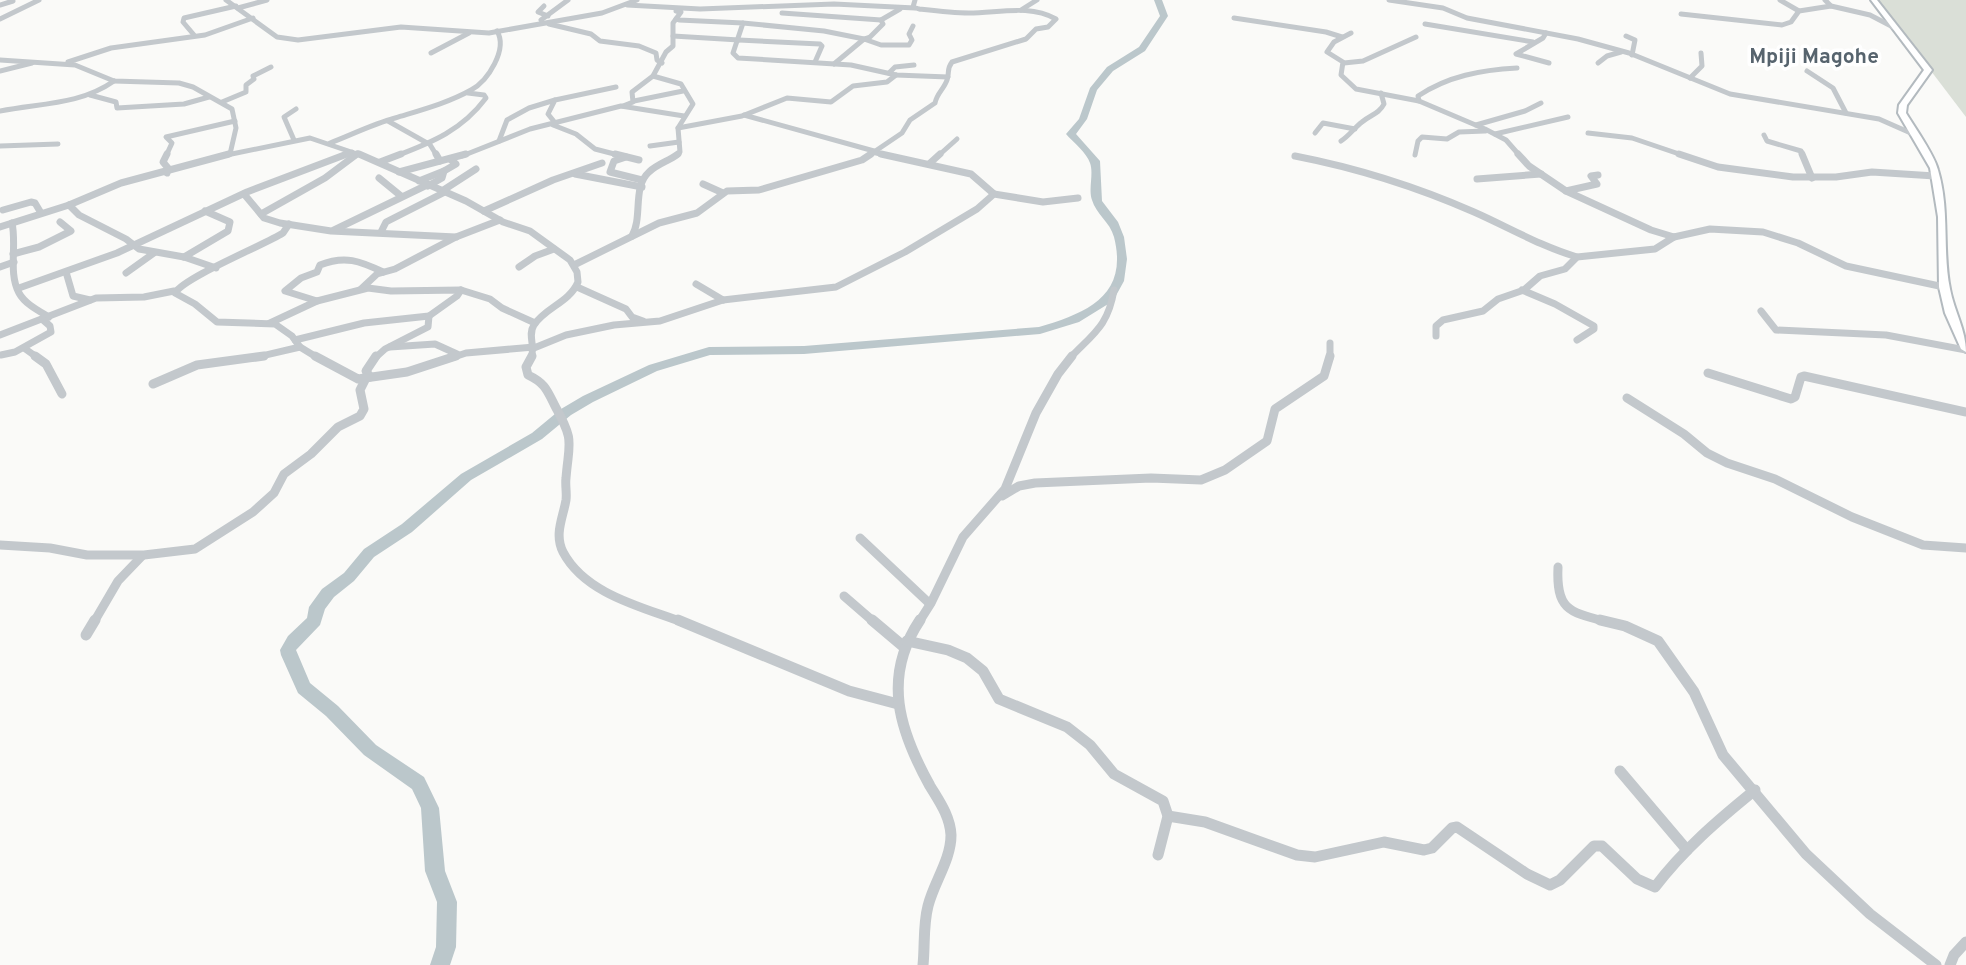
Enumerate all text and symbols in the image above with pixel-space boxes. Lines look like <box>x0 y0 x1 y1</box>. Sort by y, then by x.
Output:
district label: Mpiji Magohe <box>1749 44 1879 71</box>

